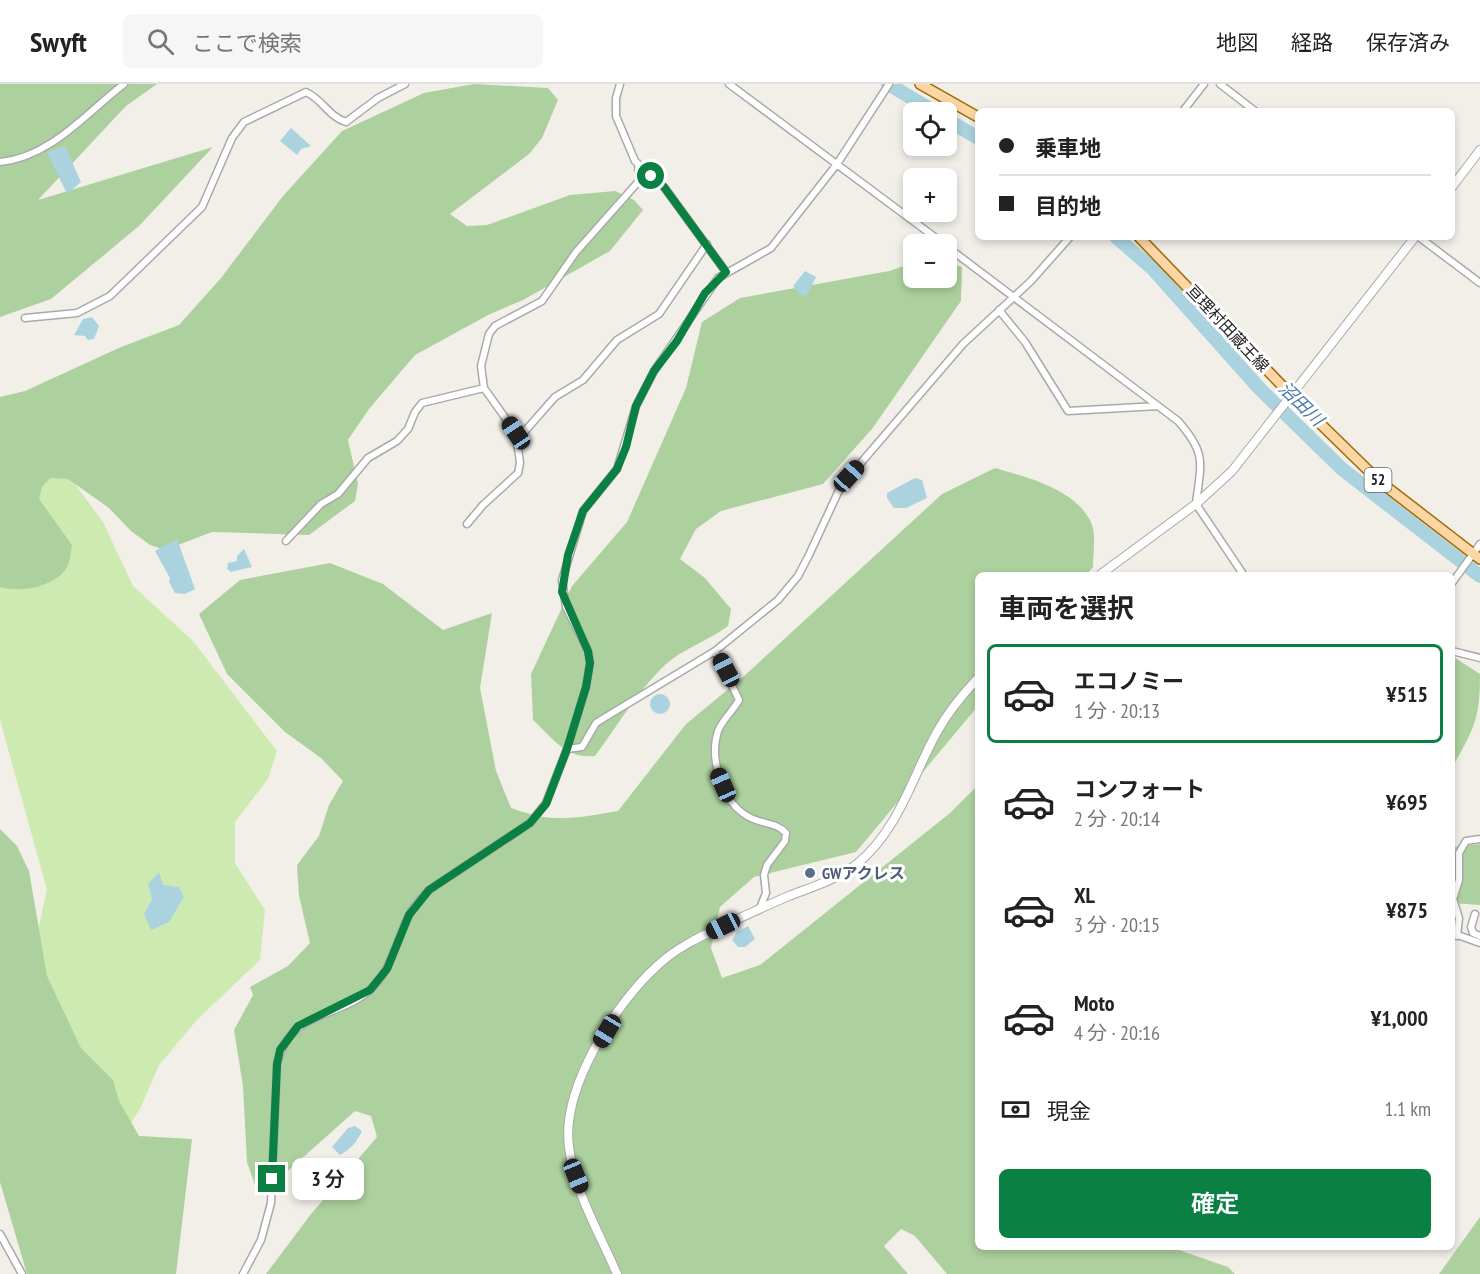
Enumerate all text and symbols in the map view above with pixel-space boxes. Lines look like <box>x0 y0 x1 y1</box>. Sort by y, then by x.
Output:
search box <box>123 14 543 68</box>
text: Swyft <box>30 23 87 60</box>
icon: search <box>144 25 177 58</box>
text: ここで検索 <box>192 29 302 57</box>
text: 地図 <box>1216 29 1258 56</box>
text: 経路 <box>1291 29 1333 56</box>
text: 保存済み <box>1366 29 1450 56</box>
map controls <box>903 102 957 288</box>
button: locate <box>903 102 957 156</box>
text: 乗車地 <box>1035 134 1101 162</box>
route start <box>637 162 664 189</box>
button: + <box>903 168 957 222</box>
text: 目的地 <box>1035 192 1101 220</box>
button: − <box>903 234 957 288</box>
street label: 亘理村田蔵王線 <box>1182 280 1274 376</box>
water label: 沼田川 <box>1274 377 1330 432</box>
car <box>498 413 534 453</box>
car <box>830 457 868 495</box>
road number: 52 <box>1364 468 1392 492</box>
text: 車両を選択 <box>999 591 1134 625</box>
car <box>710 650 742 690</box>
icon: car <box>1002 667 1056 721</box>
text: エコノミー <box>1074 667 1184 695</box>
text: ¥515 <box>1386 680 1428 708</box>
text: 1 分 · 20:13 <box>1074 698 1160 724</box>
car <box>707 765 739 805</box>
icon: car <box>1002 775 1056 829</box>
text: コンフォート <box>1074 775 1205 803</box>
text: ¥695 <box>1386 788 1428 816</box>
text: 2 分 · 20:14 <box>1074 806 1160 832</box>
place label: GWアクレス <box>822 863 905 883</box>
marker: GWアクレス <box>803 866 817 880</box>
text: XL <box>1074 881 1095 909</box>
icon: car <box>1002 883 1056 937</box>
text: ¥875 <box>1386 896 1428 924</box>
car <box>703 910 743 942</box>
text: 3 分 · 20:15 <box>1074 912 1160 938</box>
text: Moto <box>1074 989 1115 1017</box>
icon: car <box>1002 991 1056 1045</box>
text: ¥1,000 <box>1371 1004 1428 1032</box>
car <box>590 1011 624 1051</box>
text: 4 分 · 20:16 <box>1074 1020 1160 1046</box>
icon: cash <box>999 1093 1032 1126</box>
text: 1.1 km <box>1384 1096 1431 1122</box>
text: 現金 <box>1047 1097 1091 1125</box>
car <box>561 1156 591 1196</box>
callout: 3 分 <box>293 1158 365 1200</box>
route end <box>258 1165 285 1192</box>
text: 3 分 <box>311 1166 345 1192</box>
button: 確定 <box>999 1169 1431 1238</box>

